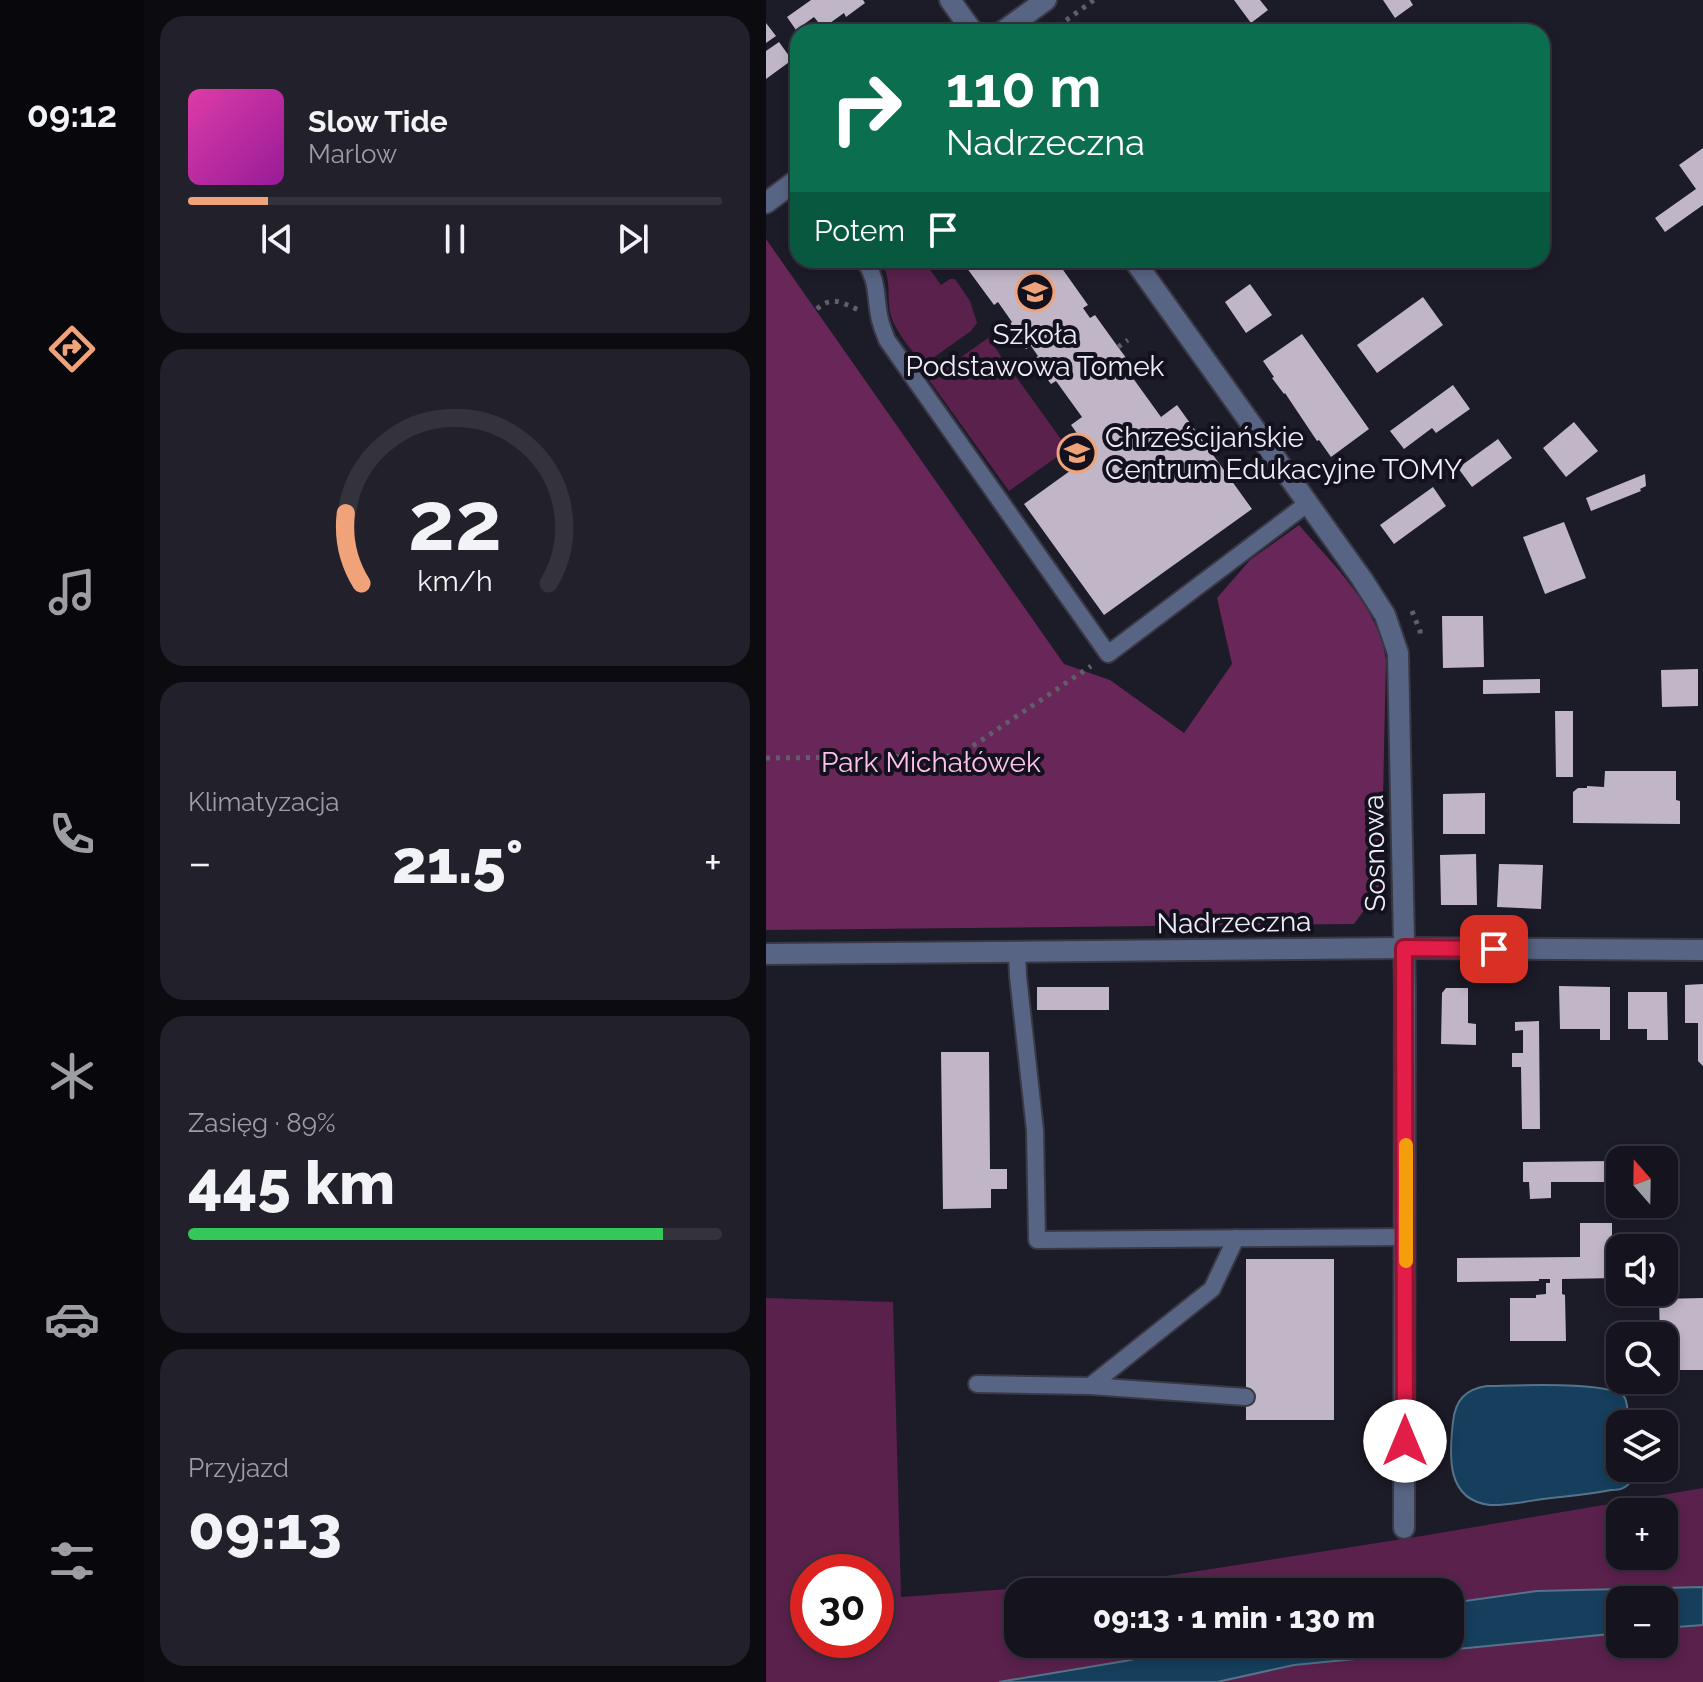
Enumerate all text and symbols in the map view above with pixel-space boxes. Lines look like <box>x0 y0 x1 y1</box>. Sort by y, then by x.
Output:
text: 110 m <box>946 54 1101 120</box>
icon: right <box>814 56 918 160</box>
text: 09:12 <box>27 93 117 135</box>
text: Slow Tide <box>308 104 448 139</box>
text: Nadrzeczna <box>946 121 1145 163</box>
text: Marlow <box>308 139 397 169</box>
icon: arrive <box>921 208 965 252</box>
text: Potem <box>814 213 905 248</box>
icon: previous <box>255 217 299 261</box>
icon: pause <box>433 217 477 261</box>
icon: next <box>611 217 655 261</box>
school or university icon: Szkoła Podstawowa Tomek <box>1014 271 1056 313</box>
place label: Szkoła Podstawowa Tomek <box>906 318 1165 383</box>
icon: directions <box>44 321 100 377</box>
place label: Chrześcijańskie Centrum Edukacyjne TOMY <box>1105 421 1462 486</box>
school or university icon: Chrześcijańskie Centrum Edukacyjne TOMY <box>1056 432 1098 474</box>
text: 22 <box>408 471 502 568</box>
icon: music <box>44 564 100 620</box>
text: km/h <box>417 564 493 598</box>
park label: Park Michałówek <box>821 746 1041 779</box>
text: Klimatyzacja <box>188 787 339 817</box>
street label: Sosnowa <box>1357 794 1392 912</box>
icon: phone <box>44 806 100 862</box>
text: 21.5° <box>392 827 523 897</box>
text: − <box>188 837 212 888</box>
text: + <box>704 837 722 888</box>
street label: Nadrzeczna <box>1156 905 1312 940</box>
pin <box>1460 915 1528 983</box>
icon: arrive <box>1472 927 1516 971</box>
icon: climate <box>44 1048 100 1104</box>
text: Zasięg · 89% <box>188 1108 335 1138</box>
north arrow <box>1606 1146 1678 1218</box>
map controls <box>1606 1146 1678 1658</box>
text: 445 km <box>188 1148 395 1218</box>
button: sound <box>1606 1234 1678 1306</box>
icon: car <box>44 1291 100 1347</box>
button: search <box>1606 1322 1678 1394</box>
position arrow <box>1363 1399 1447 1483</box>
button: layers <box>1606 1410 1678 1482</box>
text: Przyjazd <box>188 1453 289 1483</box>
text: 09:13 <box>188 1493 342 1563</box>
button: + <box>1606 1498 1678 1570</box>
icon: filters <box>44 1533 100 1589</box>
speed limit sign: 30 <box>790 1554 894 1658</box>
button: − <box>1606 1586 1678 1658</box>
text: 09:13 · 1 min · 130 m <box>1093 1600 1375 1635</box>

